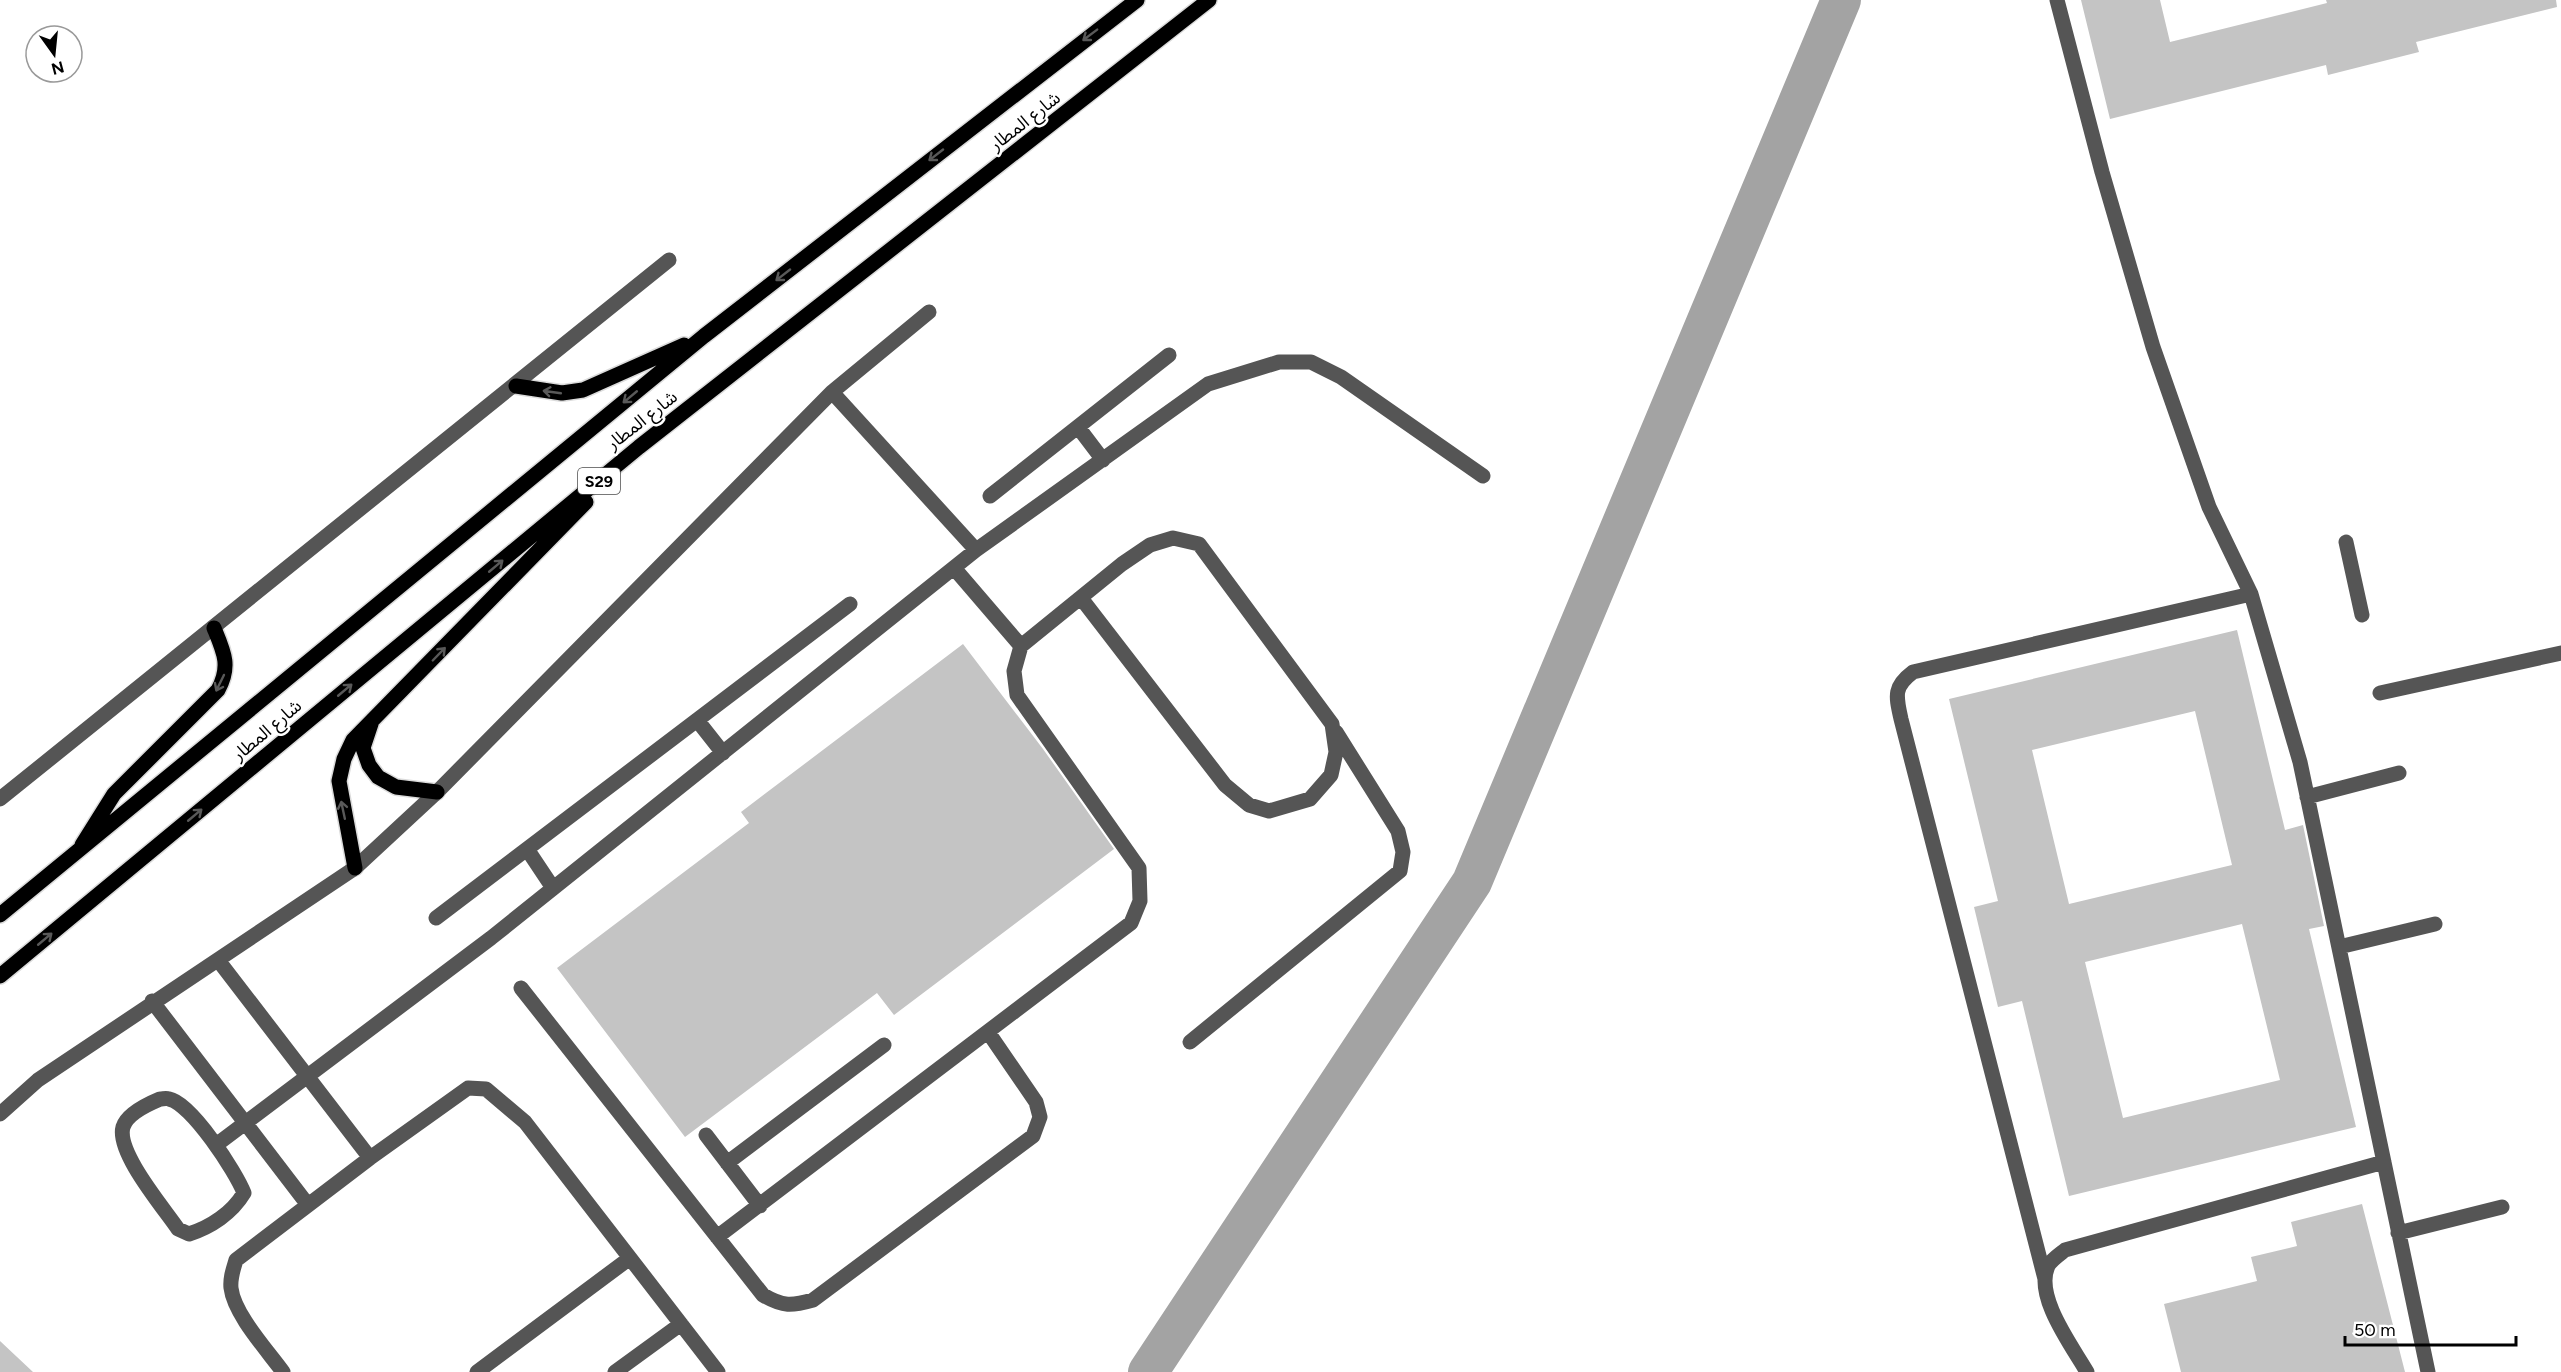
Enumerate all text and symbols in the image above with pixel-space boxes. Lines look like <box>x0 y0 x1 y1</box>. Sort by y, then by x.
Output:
north arrow <box>24 24 84 84</box>
one-way arrow <box>1083 29 1099 41</box>
text: N <box>49 57 66 79</box>
street label: شارع المطار <box>985 87 1067 158</box>
one-way arrow <box>929 148 945 161</box>
one-way arrow <box>775 268 791 281</box>
one-way arrow <box>543 386 562 397</box>
street label: شارع المطار <box>602 386 684 457</box>
one-way arrow <box>623 390 639 403</box>
road number: S29 <box>578 468 620 494</box>
one-way arrow <box>487 559 503 572</box>
one-way arrow <box>432 646 446 661</box>
one-way arrow <box>214 674 226 692</box>
one-way arrow <box>337 683 352 697</box>
street label: شارع المطار <box>227 695 308 768</box>
one-way arrow <box>337 801 348 821</box>
one-way arrow <box>187 808 203 821</box>
one-way arrow <box>37 932 52 946</box>
scale bar <box>2345 1309 2516 1347</box>
text: 50 m <box>2354 1319 2396 1341</box>

